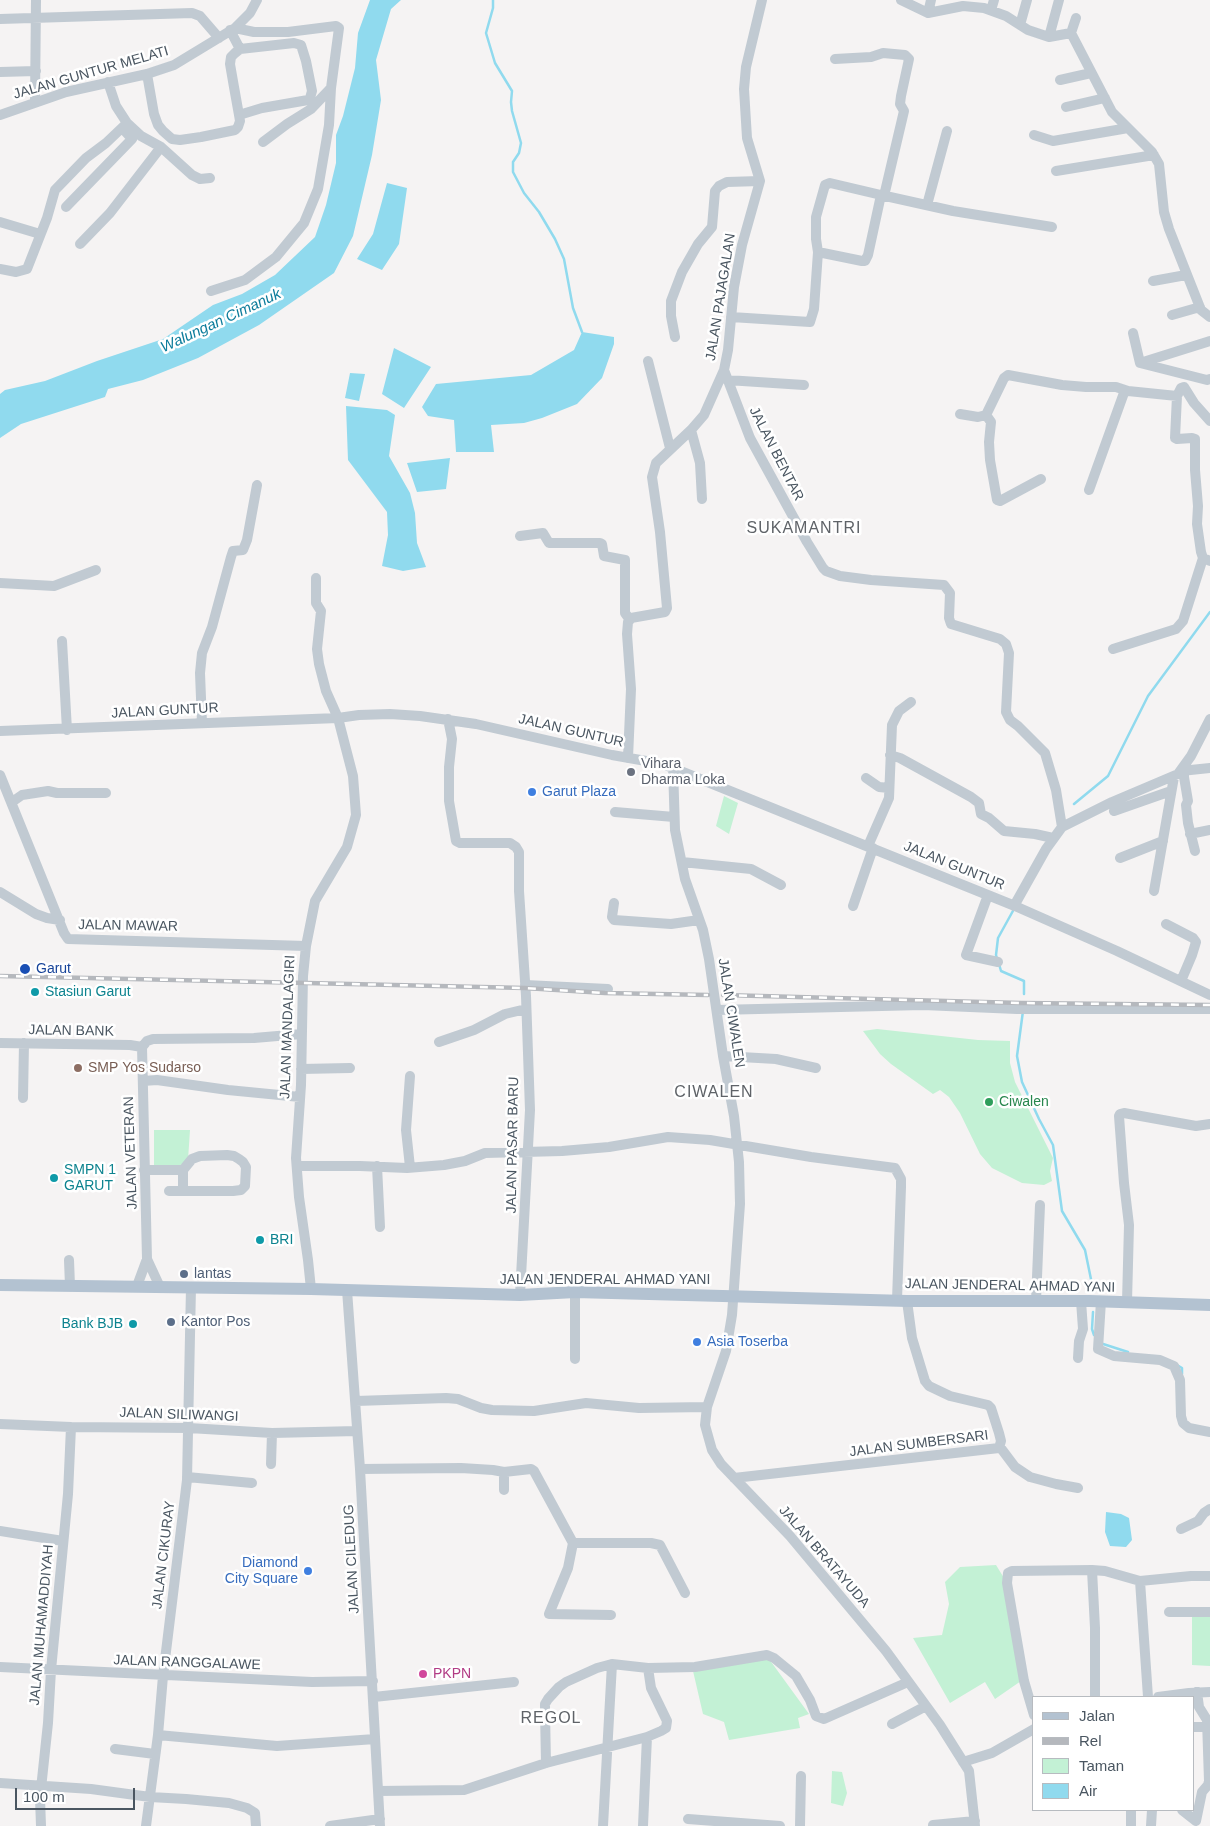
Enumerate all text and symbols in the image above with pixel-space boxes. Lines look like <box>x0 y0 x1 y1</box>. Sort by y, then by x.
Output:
street label: JALAN GUNTUR MELATI <box>11 43 171 103</box>
street label: JALAN PAJAGALAN <box>703 232 739 362</box>
water label: Walungan Cimanuk <box>158 285 284 357</box>
street label: JALAN BENTAR <box>745 404 807 504</box>
district label: SUKAMANTRI <box>745 519 863 539</box>
street label: JALAN GUNTUR <box>111 700 219 722</box>
street label: JALAN GUNTUR <box>517 711 625 751</box>
place label: Vihara Dharma Loka <box>641 756 725 789</box>
marker: Vihara Dharma Loka <box>625 766 637 778</box>
place label: Garut Plaza <box>542 784 616 800</box>
marker: Garut Plaza <box>526 786 538 798</box>
street label: JALAN GUNTUR <box>901 838 1007 894</box>
street label: JALAN MAWAR <box>78 917 178 935</box>
street label: JALAN MANDALAGIRI <box>277 955 299 1099</box>
street label: JALAN CIWALEN <box>714 957 748 1069</box>
place label: Garut <box>36 961 71 977</box>
marker: Garut <box>18 962 32 976</box>
place label: Stasiun Garut <box>45 984 131 1000</box>
marker: Stasiun Garut <box>29 986 41 998</box>
street label: JALAN BANK <box>28 1022 114 1040</box>
place label: SMP Yos Sudarso <box>88 1060 201 1076</box>
marker: SMP Yos Sudarso <box>72 1062 84 1074</box>
street label: JALAN PASAR BARU <box>503 1077 523 1213</box>
district label: CIWALEN <box>673 1083 755 1103</box>
place label: Ciwalen <box>999 1094 1049 1110</box>
street label: JALAN VETERAN <box>121 1096 141 1210</box>
marker: Ciwalen <box>983 1096 995 1108</box>
place label: SMPN 1 GARUT <box>64 1162 116 1194</box>
marker: SMPN 1 GARUT <box>48 1172 60 1184</box>
place label: BRI <box>270 1232 293 1248</box>
marker: BRI <box>254 1234 266 1246</box>
place label: lantas <box>194 1266 231 1282</box>
marker: lantas <box>178 1268 190 1280</box>
street label: JALAN JENDERAL AHMAD YANI <box>500 1272 710 1288</box>
street label: JALAN JENDERAL AHMAD YANI <box>905 1276 1115 1296</box>
place label: Kantor Pos <box>181 1314 250 1330</box>
place label: Bank BJB <box>62 1316 123 1332</box>
marker: Kantor Pos <box>165 1316 177 1328</box>
marker: Bank BJB <box>127 1318 139 1330</box>
place label: Asia Toserba <box>707 1334 788 1350</box>
marker: Asia Toserba <box>691 1336 703 1348</box>
street label: JALAN SILIWANGI <box>119 1405 239 1425</box>
street label: JALAN SUMBERSARI <box>848 1427 990 1461</box>
street label: JALAN CIKURAY <box>149 1500 179 1610</box>
street label: JALAN BRATAYUDA <box>775 1502 873 1612</box>
street label: JALAN CILEDUG <box>341 1504 363 1614</box>
street label: JALAN MUHAMADDIYAH <box>27 1544 57 1706</box>
place label: Diamond City Square <box>225 1555 298 1588</box>
marker: Diamond City Square <box>302 1565 314 1577</box>
street label: JALAN RANGGALAWE <box>113 1652 261 1674</box>
place label: PKPN <box>433 1666 471 1682</box>
marker: PKPN <box>417 1668 429 1680</box>
legend <box>1032 1696 1195 1811</box>
text: Jalan <box>1079 1707 1115 1724</box>
district label: REGOL <box>520 1709 582 1729</box>
text: Rel <box>1079 1732 1102 1749</box>
text: Taman <box>1079 1757 1124 1774</box>
scale bar <box>18 1778 138 1810</box>
text: Air <box>1079 1782 1097 1799</box>
text: 100 m <box>23 1788 65 1805</box>

